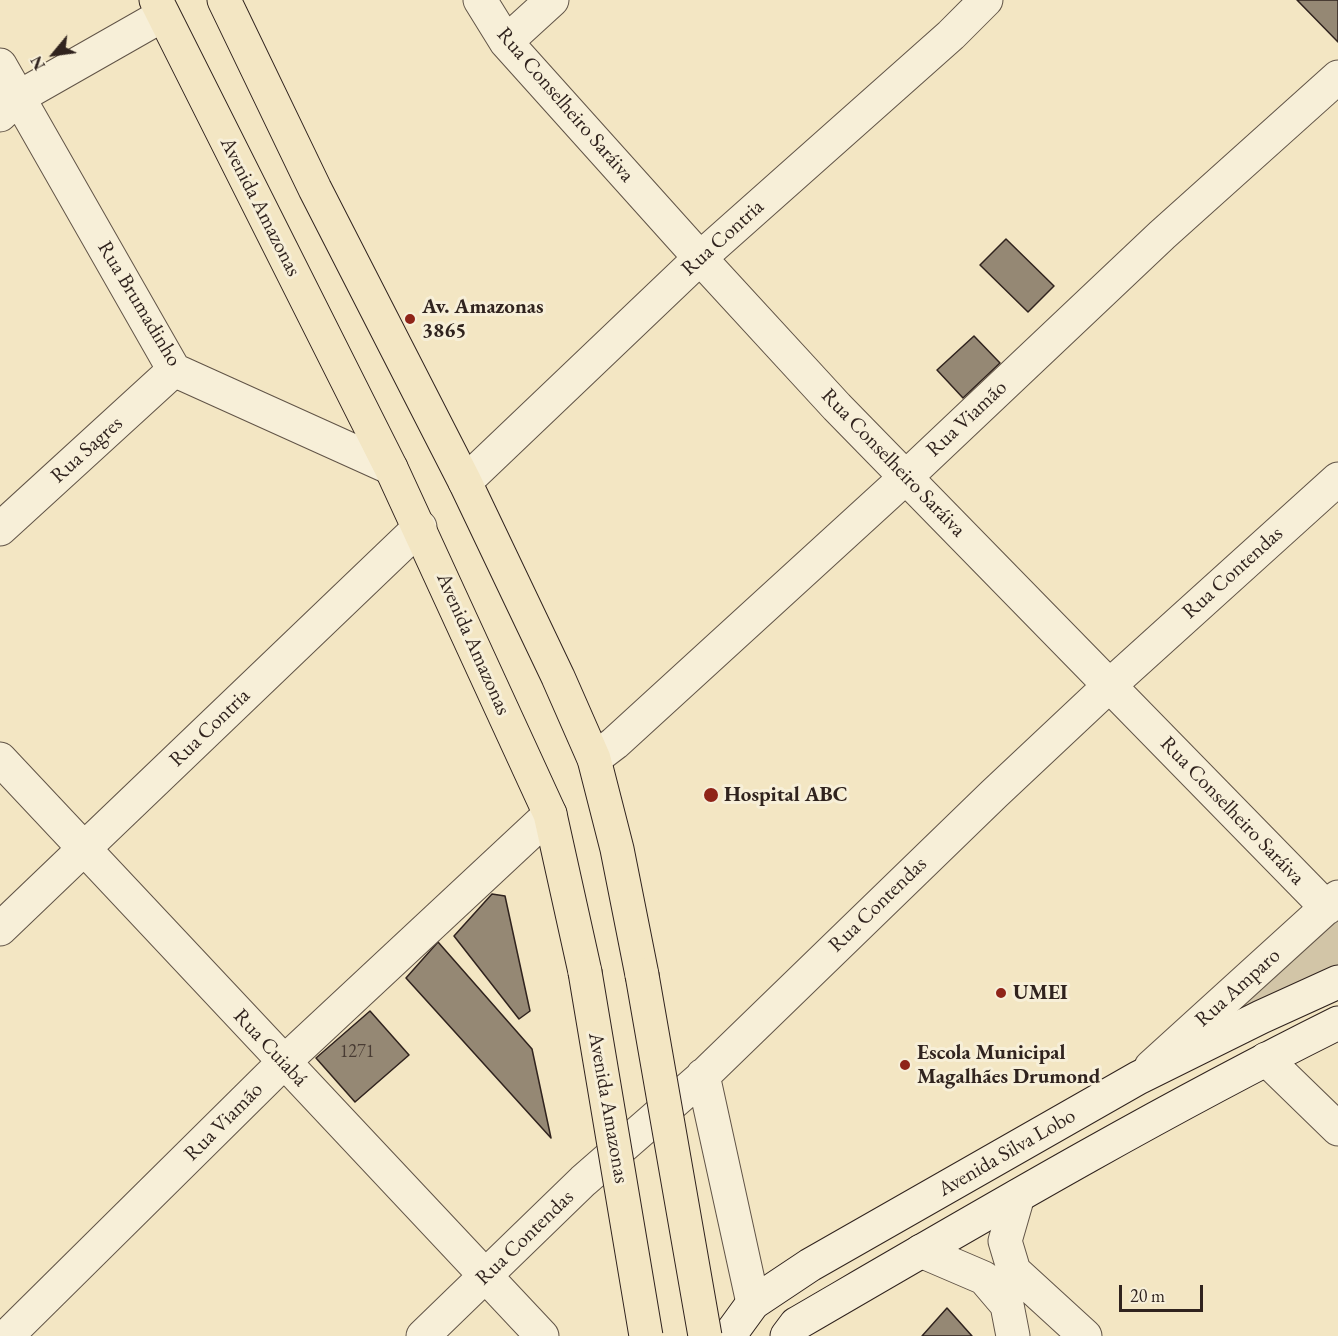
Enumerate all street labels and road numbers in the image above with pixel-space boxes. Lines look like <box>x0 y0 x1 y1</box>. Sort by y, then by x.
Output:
street label: Rua Conselheiro Saráiva <box>491 22 639 188</box>
street label: Avenida Amazonas <box>214 133 306 281</box>
street label: Rua Contria <box>677 194 769 282</box>
street label: Rua Brumadinho <box>92 237 186 371</box>
street label: Rua Viamão <box>921 375 1013 463</box>
street label: Rua Conselheiro Saráiva <box>816 383 970 543</box>
street label: Rua Sagres <box>46 411 128 489</box>
street label: Rua Contendas <box>1178 521 1288 625</box>
street label: Avenida Amazonas <box>430 569 516 719</box>
street label: Rua Contria <box>165 683 255 773</box>
street label: Rua Conselheiro Saráiva <box>1155 731 1309 891</box>
street label: Rua Contendas <box>824 852 932 958</box>
street label: Rua Amparo <box>1190 943 1286 1033</box>
street label: Rua Cuiabá <box>228 1004 312 1092</box>
street label: Avenida Amazonas <box>582 1031 634 1185</box>
street label: Rua Viamão <box>179 1077 269 1167</box>
street label: Avenida Silva Lobo <box>934 1103 1080 1203</box>
street label: Rua Contendas <box>471 1185 579 1291</box>

